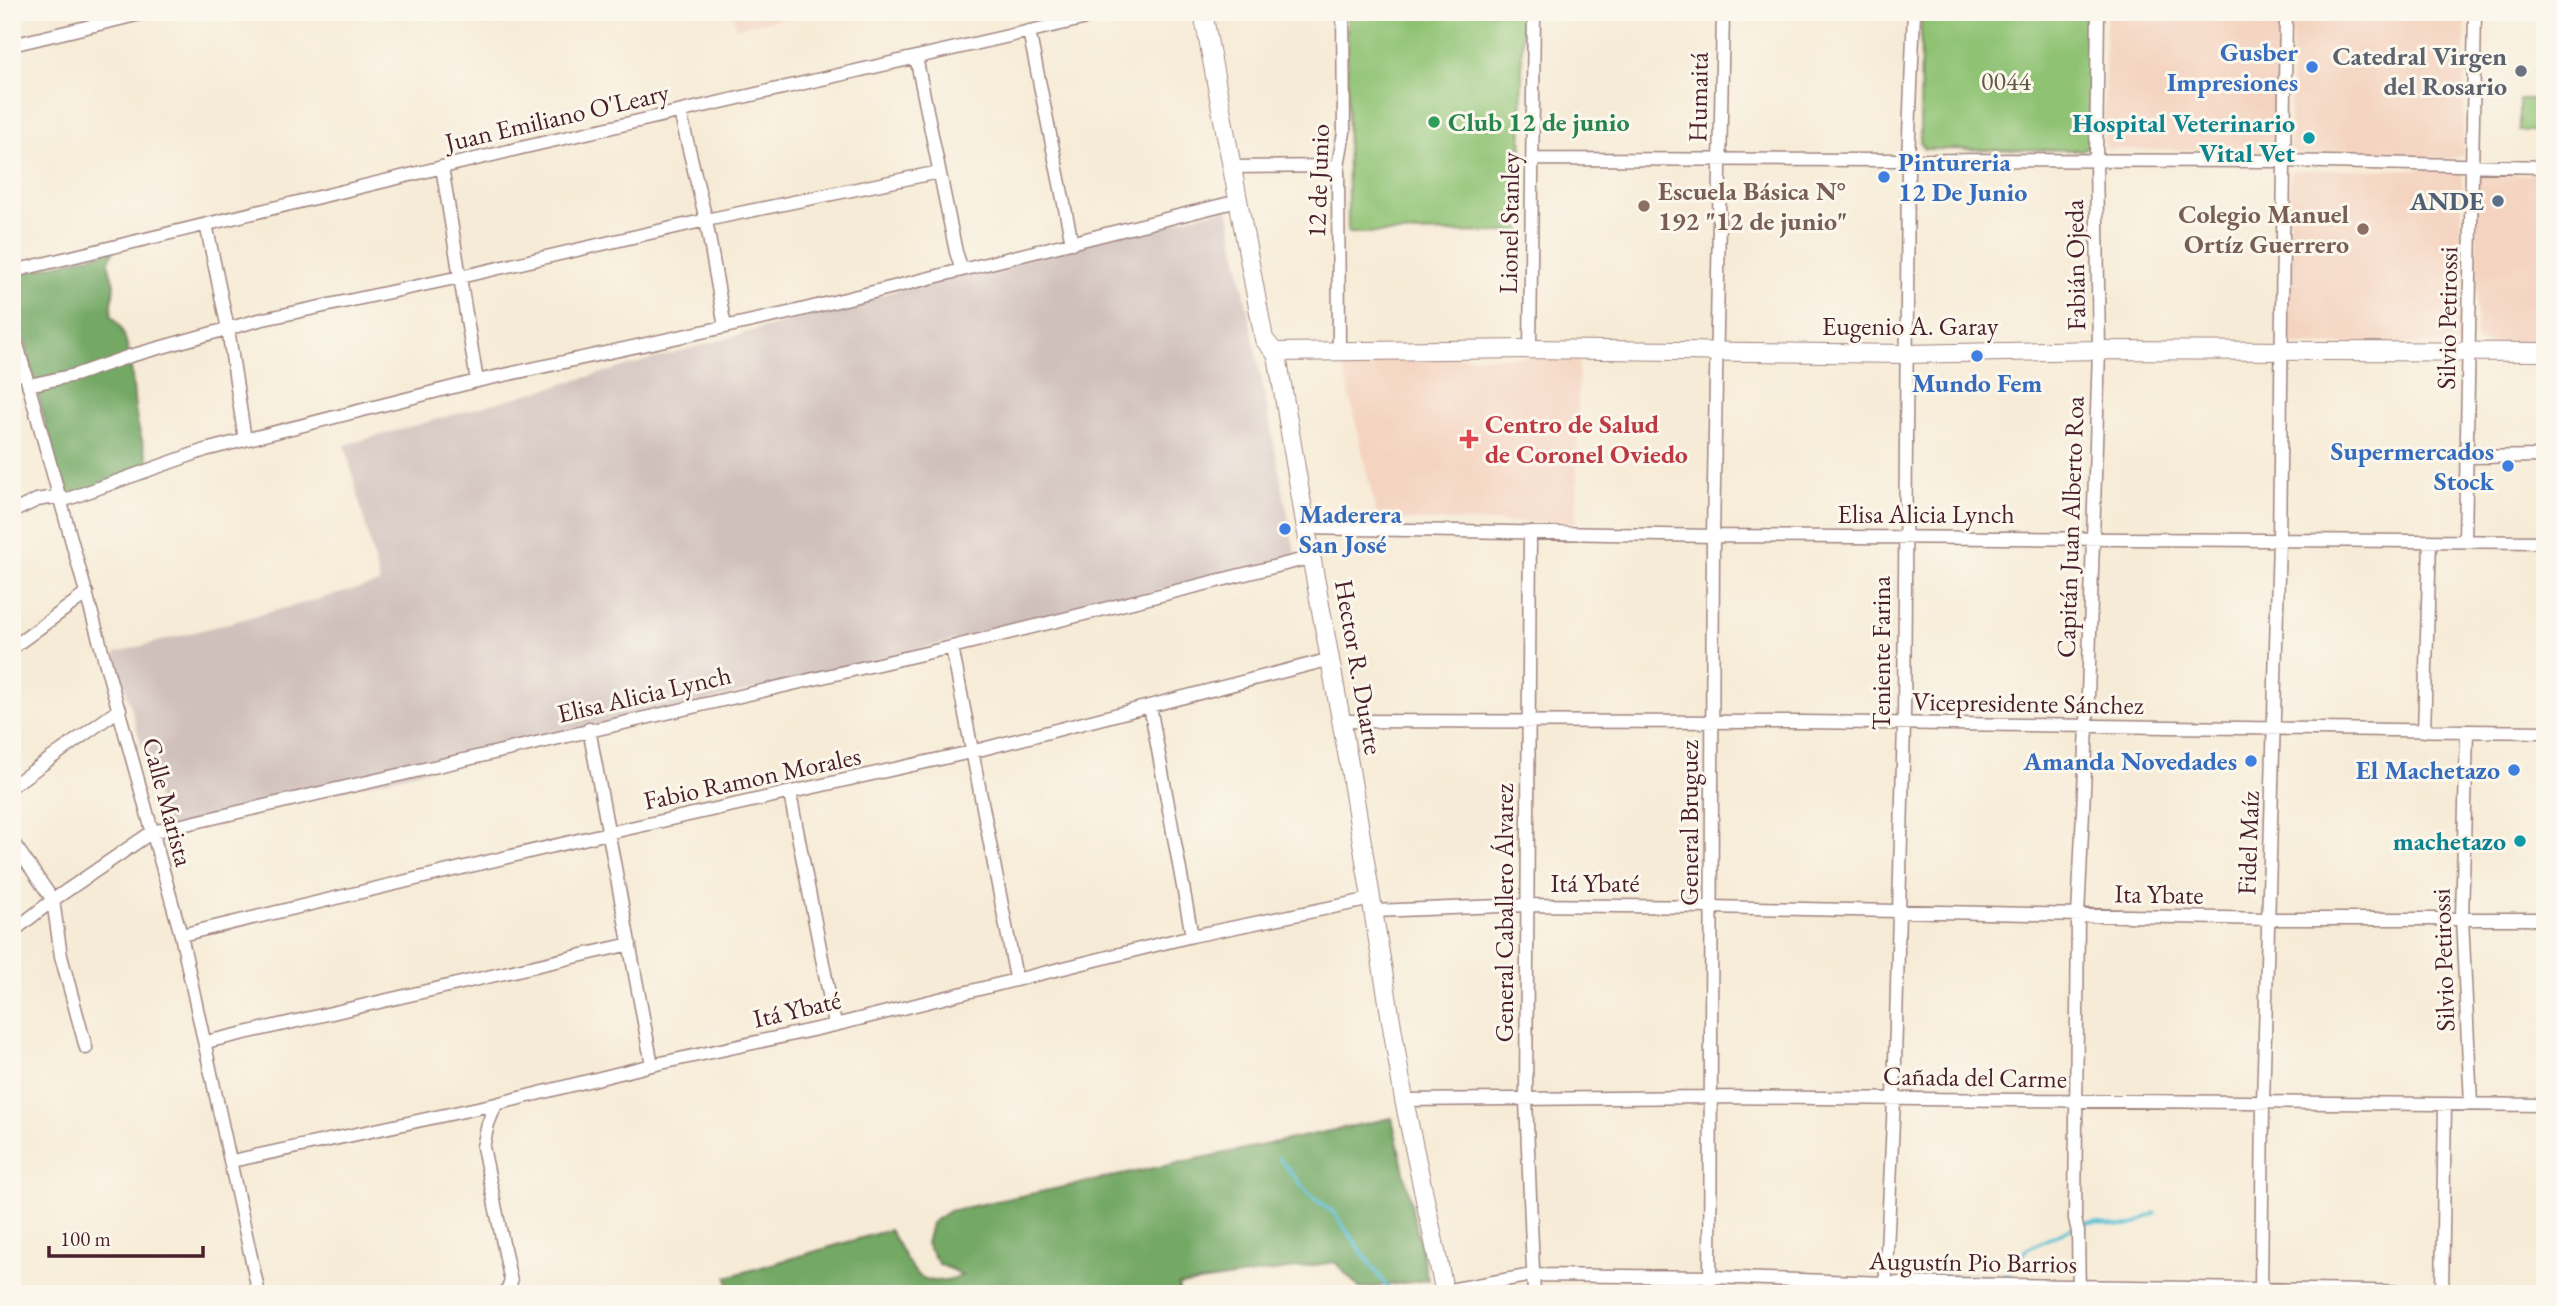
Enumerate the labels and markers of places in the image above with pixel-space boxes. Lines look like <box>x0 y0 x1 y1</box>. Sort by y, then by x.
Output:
place label: Gusber Impresiones <box>2167 35 2298 99</box>
place label: Catedral Virgen del Rosario <box>2332 39 2507 103</box>
marker: Gusber Impresiones <box>2304 59 2320 75</box>
marker: Catedral Virgen del Rosario <box>2513 63 2529 79</box>
place label: Club 12 de junio <box>1448 105 1630 139</box>
place label: Hospital Veterinario Vital Vet <box>2072 106 2295 170</box>
marker: Club 12 de junio <box>1426 114 1442 130</box>
marker: Hospital Veterinario Vital Vet <box>2301 130 2317 146</box>
place label: Pintureria 12 De Junio <box>1898 145 2027 209</box>
marker: Pintureria 12 De Junio <box>1876 169 1892 185</box>
place label: Escuela Básica N° 192 "12 de junio" <box>1658 174 1847 238</box>
place label: ANDE <box>2409 184 2484 218</box>
marker: ANDE <box>2490 193 2506 209</box>
place label: Colegio Manuel Ortíz Guerrero <box>2178 197 2349 261</box>
marker: Escuela Básica N° 192 "12 de junio" <box>1636 198 1652 214</box>
marker: Colegio Manuel Ortíz Guerrero <box>2355 221 2371 237</box>
marker: Mundo Fem <box>1969 348 1985 364</box>
place label: Mundo Fem <box>1912 366 2042 400</box>
place label: Centro de Salud de Coronel Oviedo <box>1485 407 1688 471</box>
marker: Centro de Salud de Coronel Oviedo <box>1459 429 1479 449</box>
place label: Supermercados Stock <box>2331 434 2495 498</box>
marker: Supermercados Stock <box>2500 458 2516 474</box>
place label: Maderera San José <box>1299 497 1403 561</box>
marker: Maderera San José <box>1277 521 1293 537</box>
place label: Amanda Novedades <box>2022 744 2237 778</box>
marker: Amanda Novedades <box>2243 753 2259 769</box>
place label: El Machetazo <box>2356 753 2500 787</box>
marker: El Machetazo <box>2506 762 2522 778</box>
place label: machetazo <box>2393 824 2506 858</box>
marker: machetazo <box>2512 833 2528 849</box>

